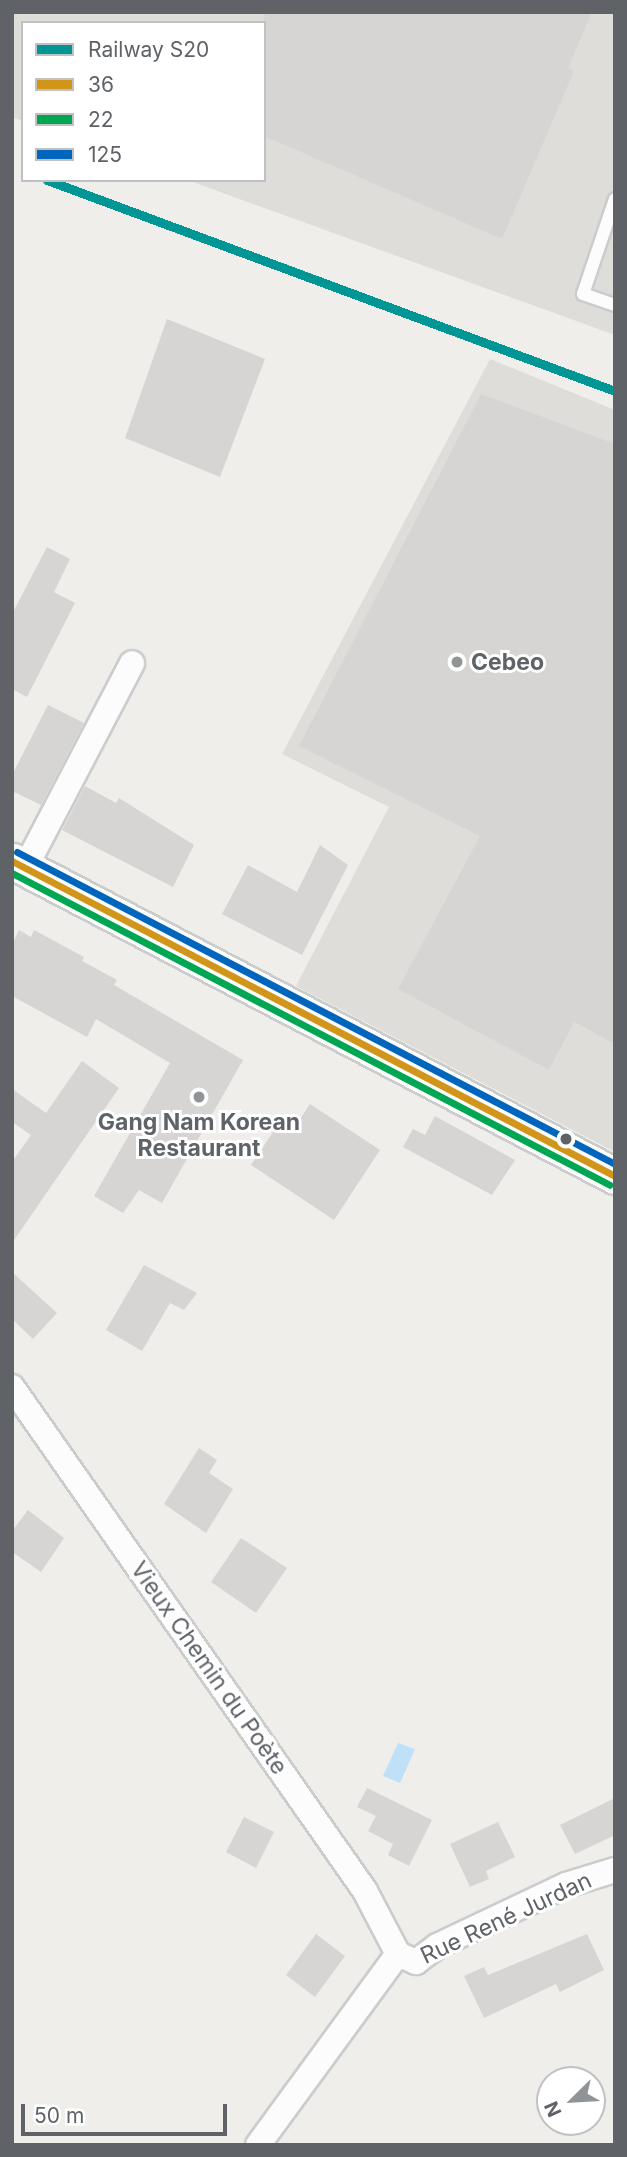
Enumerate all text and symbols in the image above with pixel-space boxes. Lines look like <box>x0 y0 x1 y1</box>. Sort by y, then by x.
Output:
legend <box>21 21 266 182</box>
text: Railway S20 <box>88 37 209 62</box>
text: 36 <box>88 72 114 97</box>
text: 22 <box>88 107 114 132</box>
text: 125 <box>88 142 122 167</box>
place label: Cebeo <box>471 648 544 676</box>
marker: Cebeo <box>449 654 465 670</box>
marker: Gang Nam Korean Restaurant <box>191 1089 207 1105</box>
place label: Gang Nam Korean Restaurant <box>98 1108 300 1162</box>
unlabelled marker <box>559 1132 573 1146</box>
street label: Vieux Chemin du Poète <box>125 1556 293 1780</box>
street label: Rue René Jurdan <box>416 1866 596 1970</box>
north arrow <box>536 2066 606 2136</box>
scale bar <box>24 2090 231 2134</box>
text: N <box>540 2098 567 2120</box>
text: 50 m <box>34 2103 84 2128</box>

